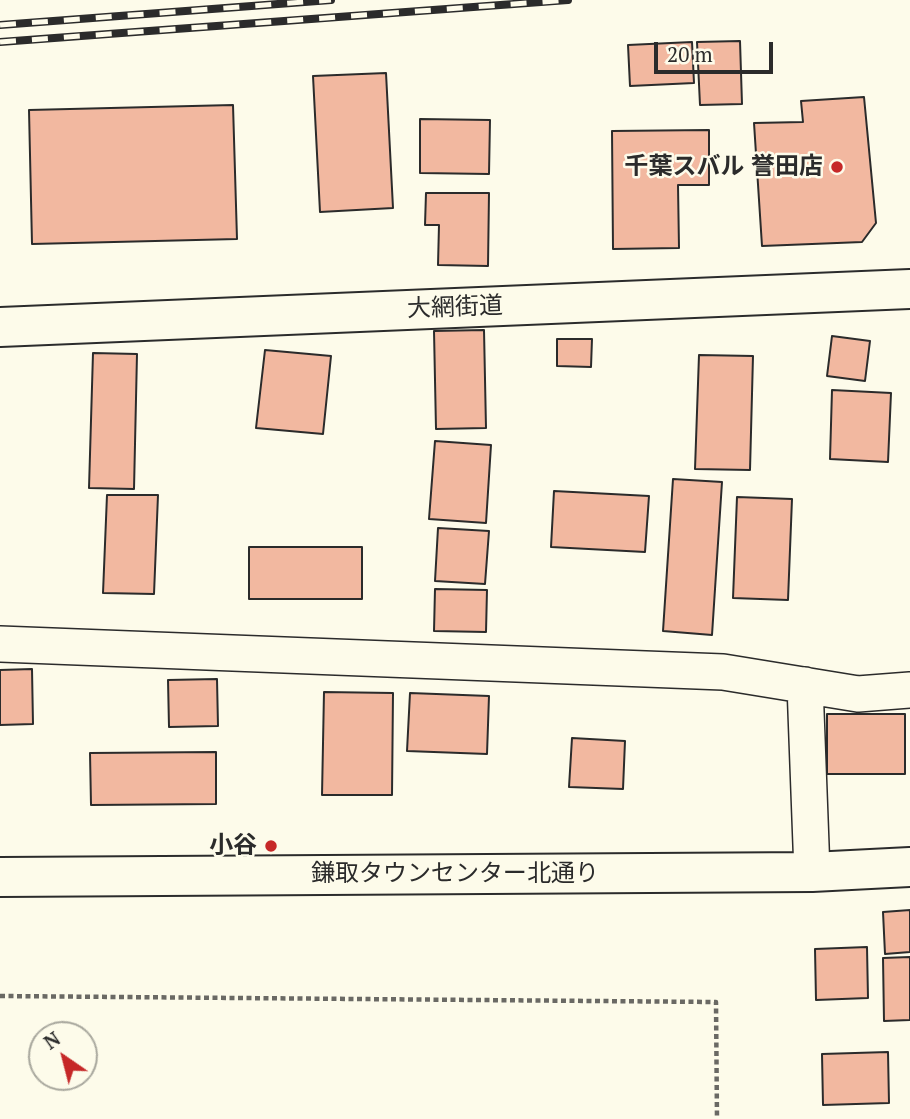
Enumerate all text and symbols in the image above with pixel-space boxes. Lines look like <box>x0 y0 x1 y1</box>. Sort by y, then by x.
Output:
scale bar <box>658 28 777 72</box>
text: 20 m <box>667 40 713 68</box>
place label: 千葉スバル 誉田店 <box>625 153 823 181</box>
marker: 千葉スバル 誉田店 <box>829 159 845 175</box>
street label: 大網街道 <box>407 292 503 324</box>
place label: 小谷 <box>209 832 257 860</box>
marker: 小谷 <box>263 838 279 854</box>
street label: 鎌取タウンセンター北通り <box>311 860 599 888</box>
north arrow <box>28 1021 98 1091</box>
text: N <box>39 1026 65 1054</box>

